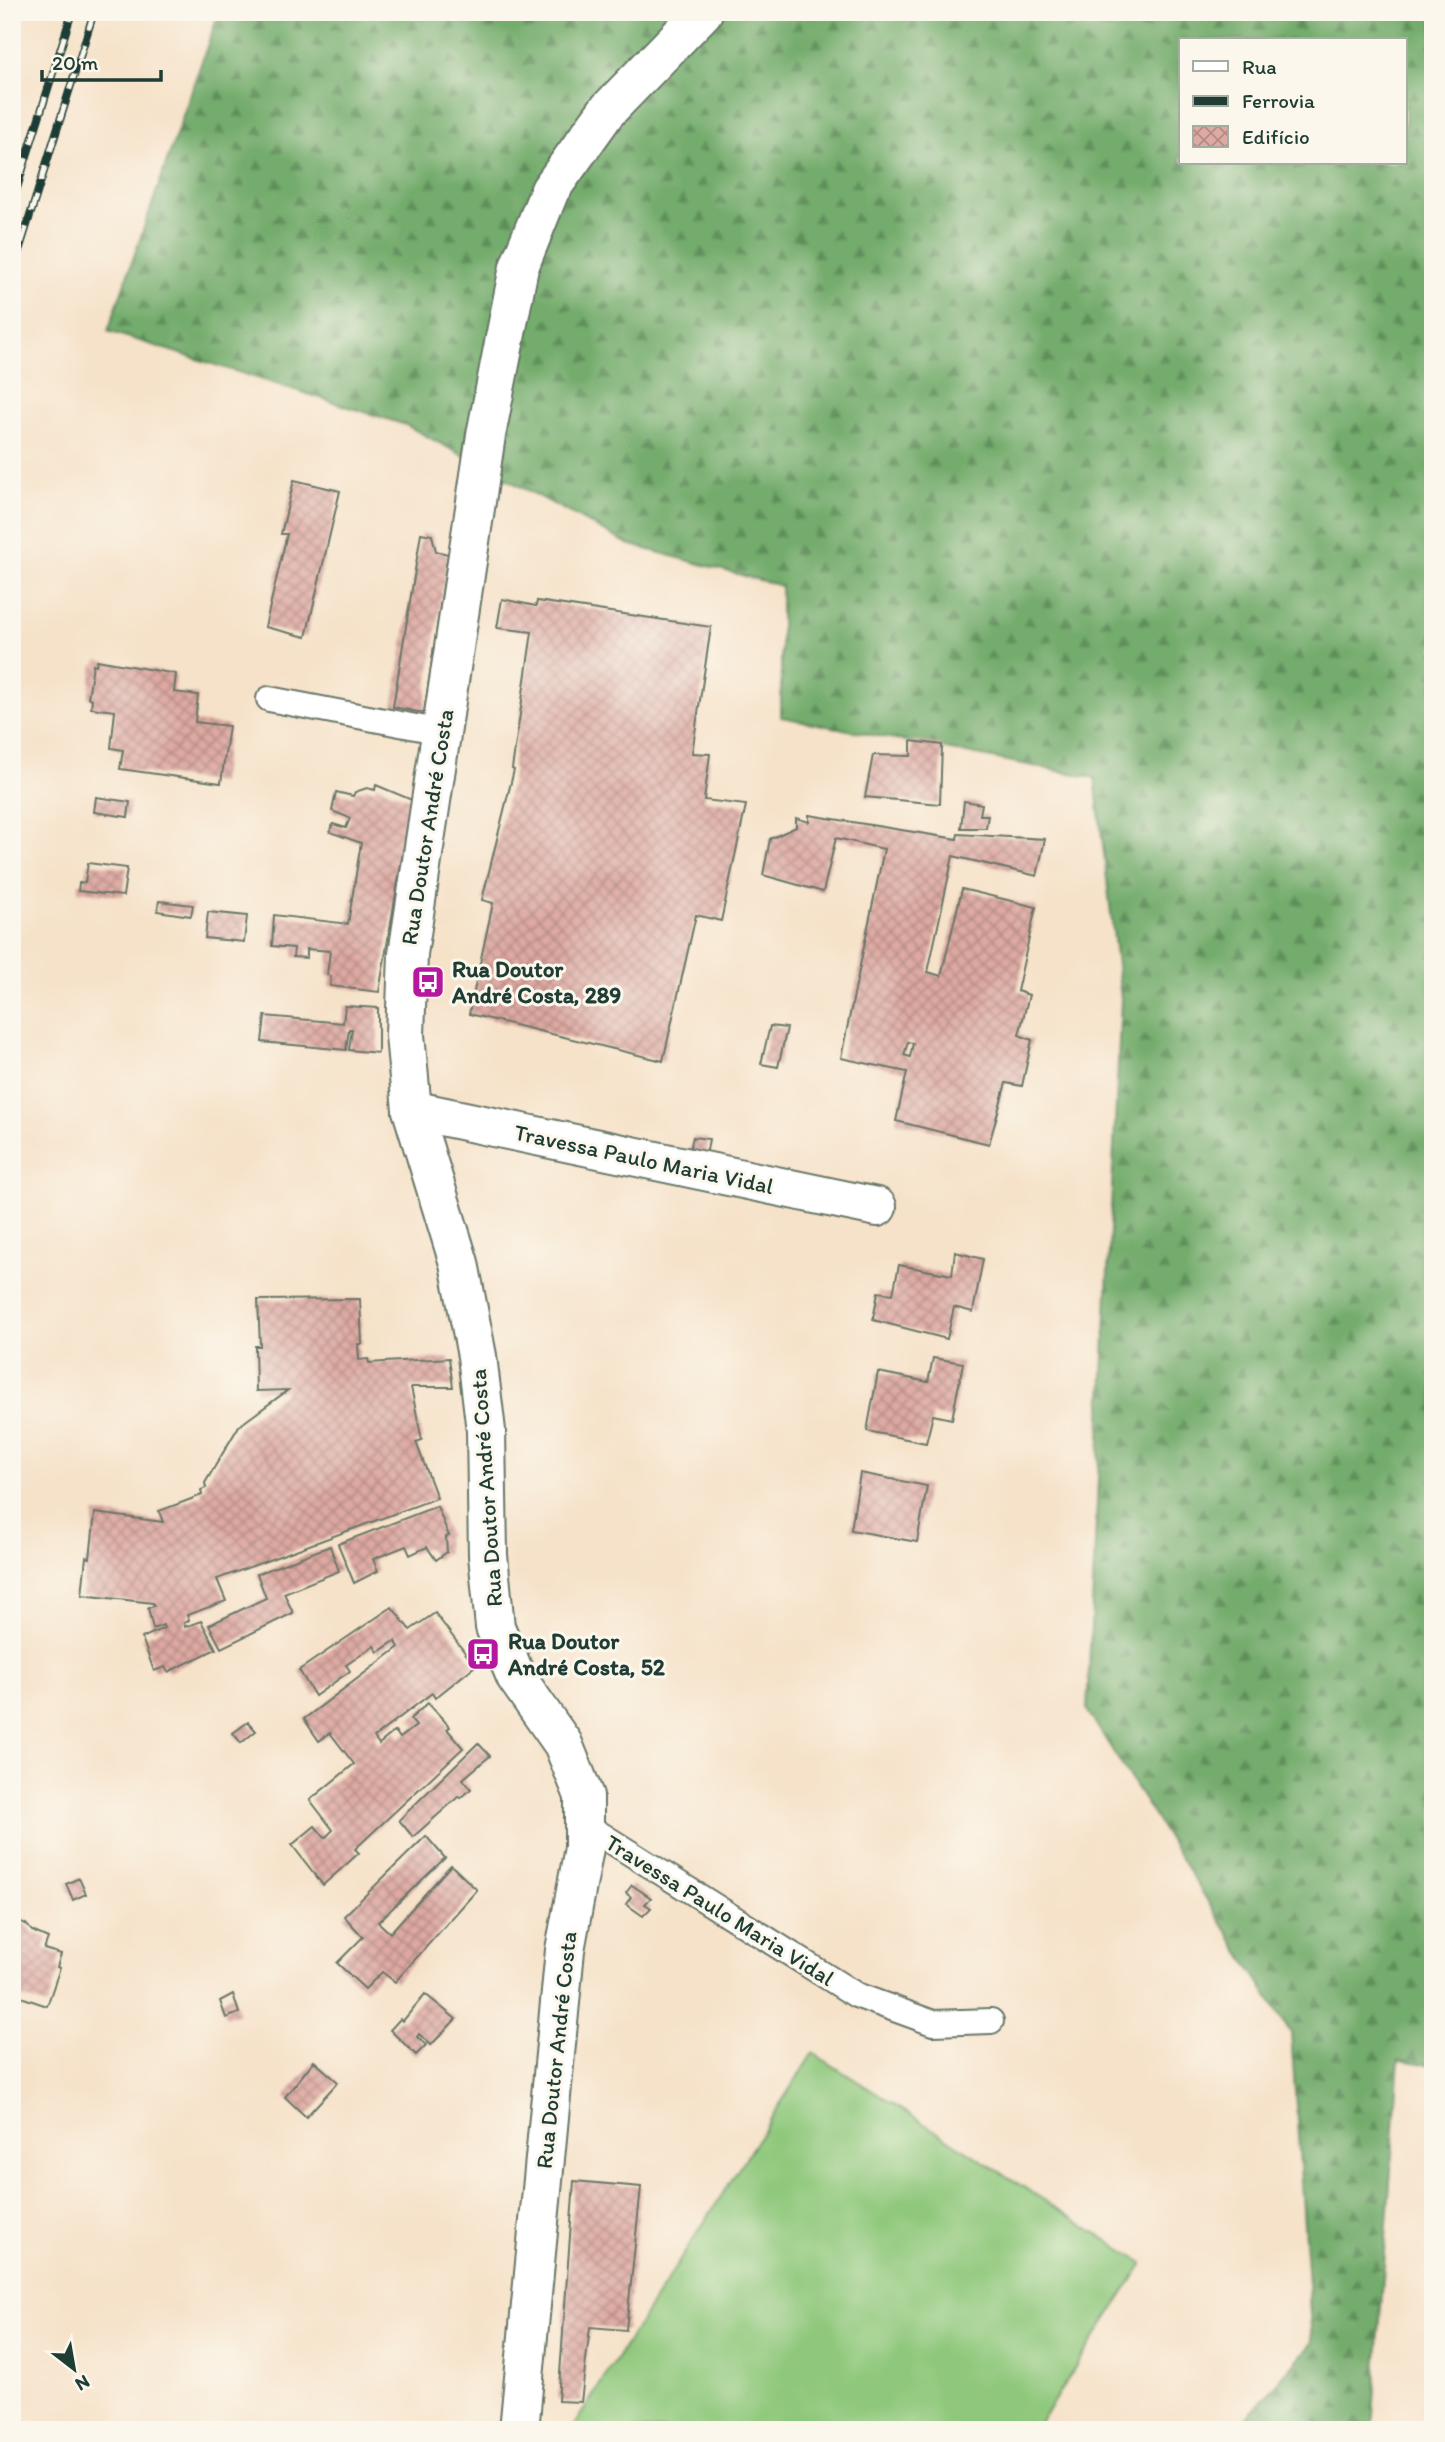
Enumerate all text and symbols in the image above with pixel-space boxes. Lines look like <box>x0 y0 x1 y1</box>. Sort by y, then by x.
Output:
scale bar <box>42 38 161 82</box>
legend <box>1179 38 1406 164</box>
text: 20 m <box>52 50 99 75</box>
text: Rua <box>1242 54 1277 79</box>
text: Ferrovia <box>1242 88 1315 113</box>
text: Edifício <box>1242 124 1310 149</box>
street label: Rua Doutor André Costa <box>395 707 459 947</box>
place label: Rua Doutor André Costa, 289 <box>451 955 621 1009</box>
bus stop icon: Rua Doutor André Costa, 289 <box>409 963 447 1001</box>
street label: Travessa Paulo Maria Vidal <box>512 1118 777 1200</box>
street label: Rua Doutor André Costa <box>464 1368 508 1608</box>
place label: Rua Doutor André Costa, 52 <box>507 1627 666 1681</box>
bus stop icon: Rua Doutor André Costa, 52 <box>464 1635 502 1673</box>
street label: Travessa Paulo Maria Vidal <box>600 1828 840 1992</box>
street label: Rua Doutor André Costa <box>530 1930 582 2170</box>
north arrow <box>38 2334 108 2404</box>
text: N <box>71 2370 94 2396</box>

